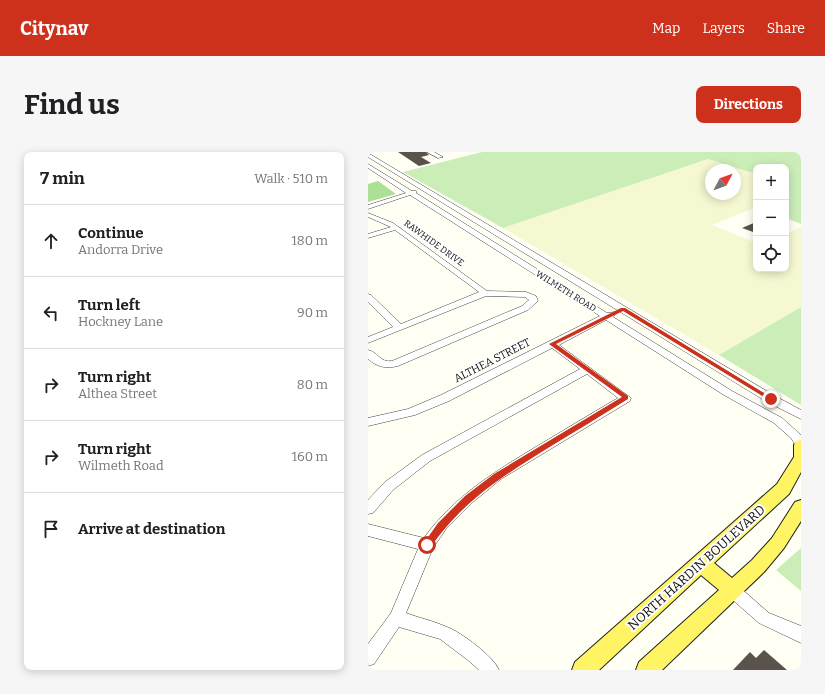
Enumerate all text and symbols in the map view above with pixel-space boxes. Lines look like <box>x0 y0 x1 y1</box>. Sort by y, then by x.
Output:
text: Citynav <box>20 17 88 40</box>
text: Map <box>652 20 680 37</box>
text: Layers <box>702 20 745 37</box>
text: Share <box>767 20 805 37</box>
button: Directions <box>696 86 801 123</box>
text: Find us <box>24 88 120 121</box>
north arrow <box>705 164 741 200</box>
map controls <box>753 164 789 272</box>
button: + <box>753 164 789 200</box>
text: 7 min <box>40 168 85 189</box>
text: Walk · 510 m <box>254 171 328 186</box>
button: − <box>753 200 789 236</box>
street label: RAWHIDE DRIVE <box>402 218 466 268</box>
text: Continue <box>78 224 144 242</box>
icon: ahead <box>40 230 62 252</box>
text: 180 m <box>292 233 328 248</box>
button: locate <box>753 236 789 272</box>
text: Andorra Drive <box>78 242 163 257</box>
street label: WILMETH ROAD <box>534 268 598 314</box>
text: Turn left <box>78 296 140 314</box>
icon: left <box>40 302 62 324</box>
text: 90 m <box>297 305 328 320</box>
text: Hockney Lane <box>78 314 163 329</box>
street label: ALTHEA STREET <box>452 335 533 385</box>
text: Turn right <box>78 368 151 386</box>
icon: right <box>40 374 62 396</box>
text: 80 m <box>297 377 328 392</box>
text: Althea Street <box>78 386 157 401</box>
route end <box>762 390 780 408</box>
text: Turn right <box>78 440 151 458</box>
icon: right <box>40 446 62 468</box>
text: 160 m <box>292 449 328 464</box>
text: Wilmeth Road <box>78 458 164 473</box>
street label: NORTH HARDIN BOULEVARD <box>625 502 768 633</box>
icon: arrive <box>40 518 62 540</box>
text: Arrive at destination <box>78 520 225 538</box>
route start <box>418 536 436 554</box>

